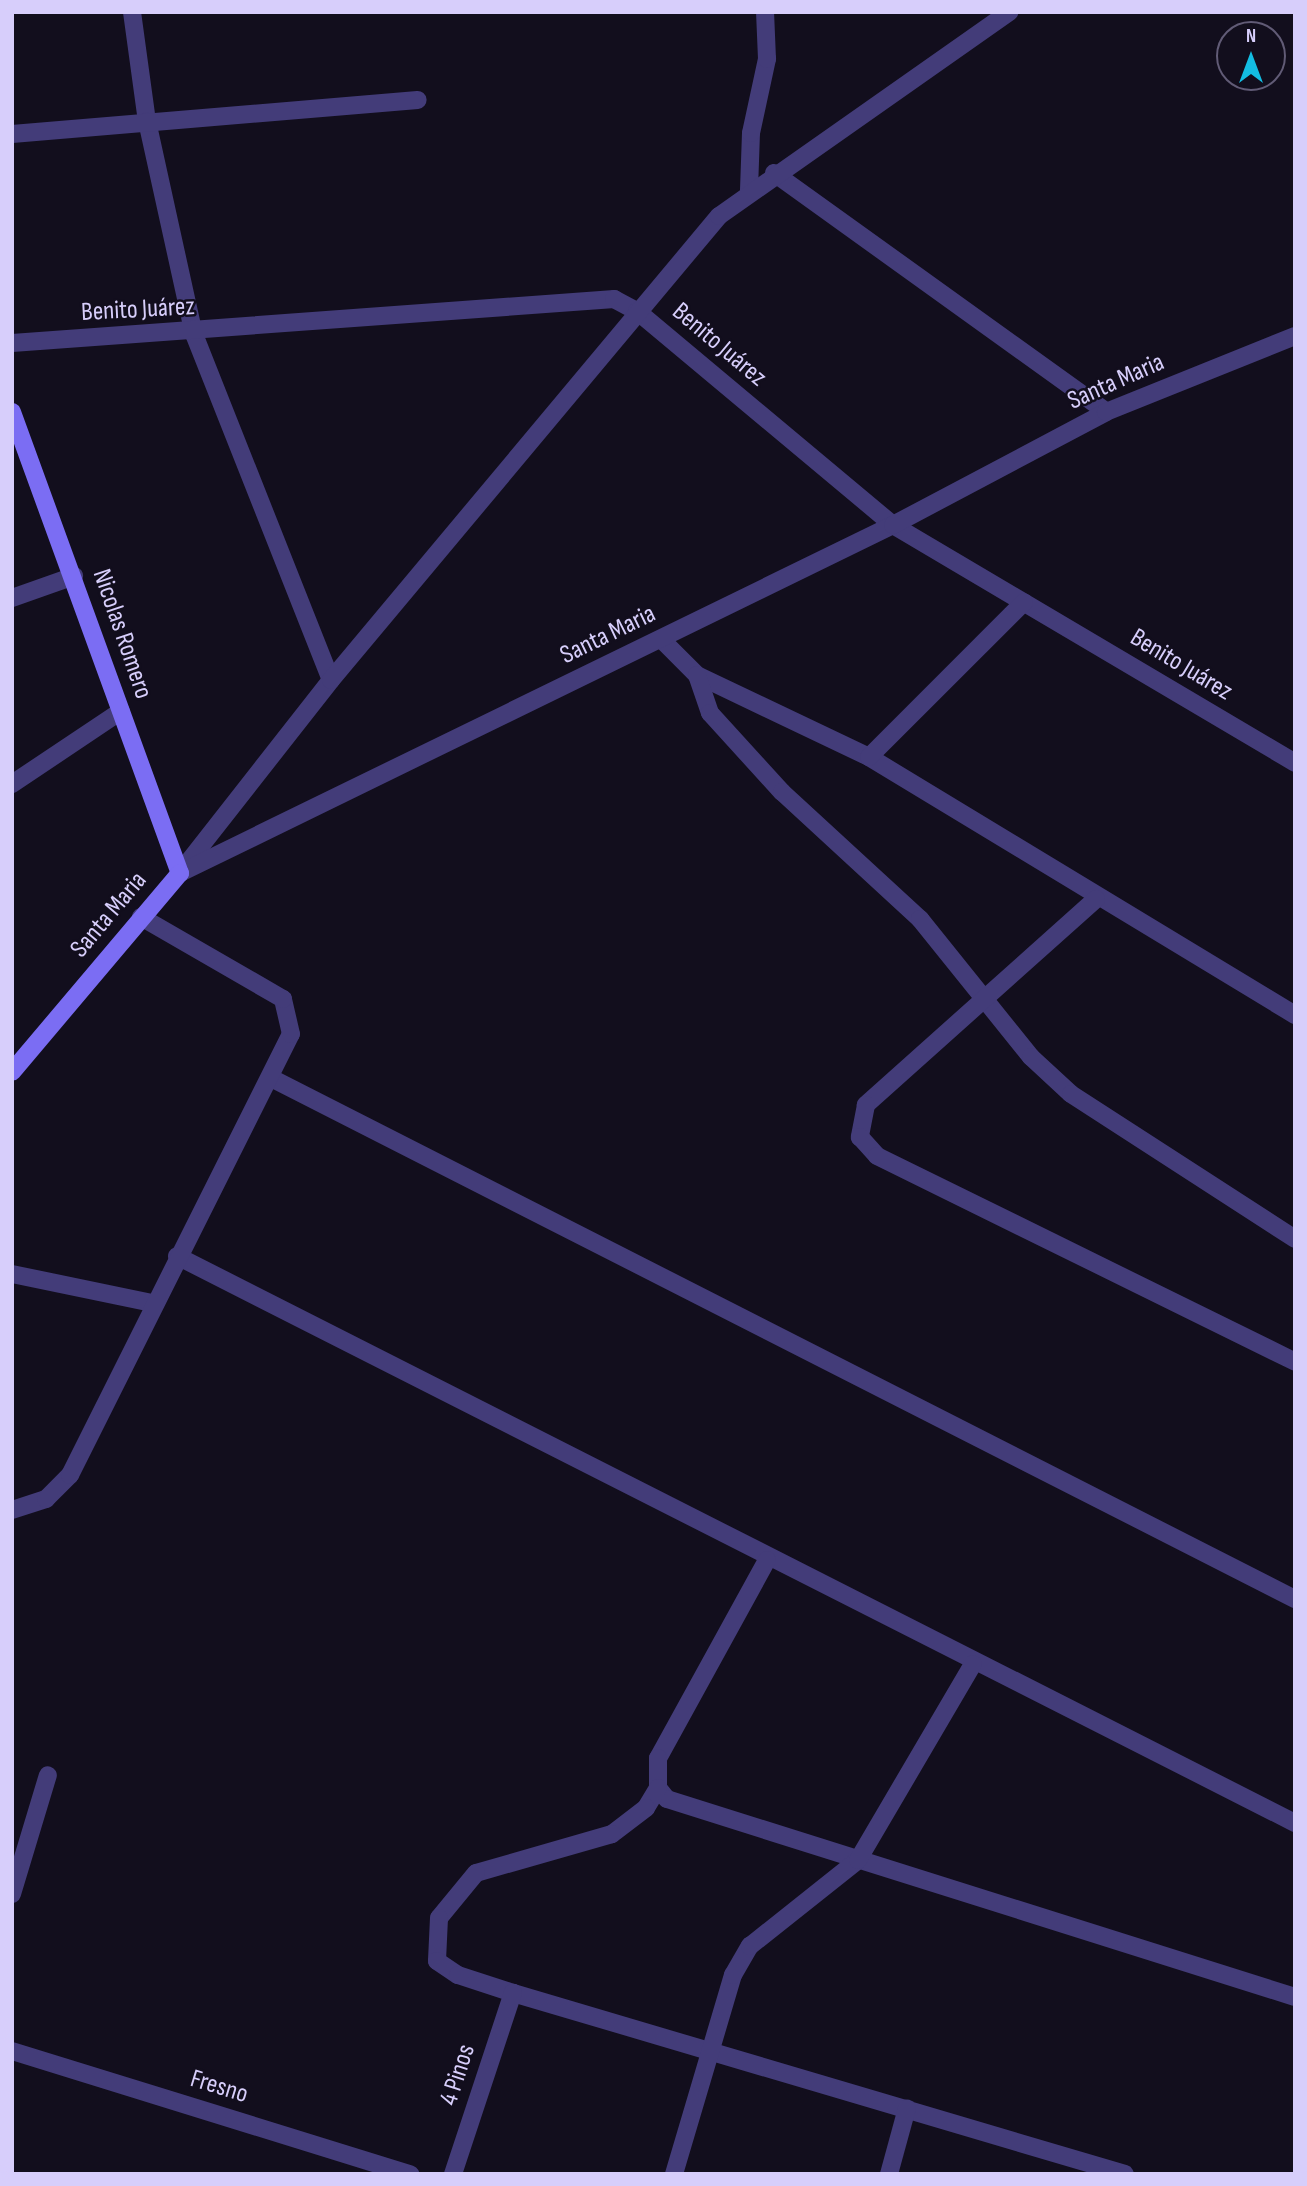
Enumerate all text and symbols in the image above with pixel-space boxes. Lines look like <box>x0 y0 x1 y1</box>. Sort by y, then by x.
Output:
north arrow <box>1216 21 1286 91</box>
text: N <box>1246 25 1256 48</box>
street label: Benito Juárez <box>80 291 196 329</box>
street label: Benito Juárez <box>665 297 773 393</box>
street label: Santa Maria <box>1063 347 1169 417</box>
street label: Nicolas Romero <box>85 565 159 703</box>
street label: Santa Maria <box>555 599 661 671</box>
street label: Benito Juárez <box>1124 622 1238 708</box>
street label: Santa Maria <box>64 866 154 964</box>
street label: 4 Pinos <box>434 2041 482 2109</box>
street label: Fresno <box>186 2064 252 2110</box>

